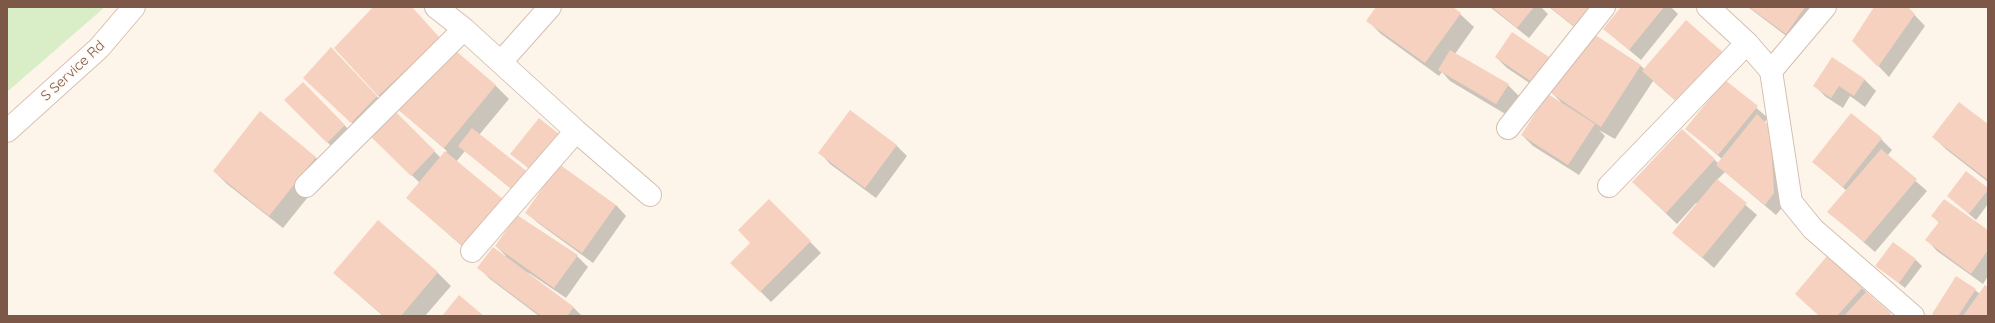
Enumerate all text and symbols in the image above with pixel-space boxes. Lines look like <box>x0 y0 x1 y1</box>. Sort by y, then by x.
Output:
street label: S Service Rd <box>38 37 108 105</box>

